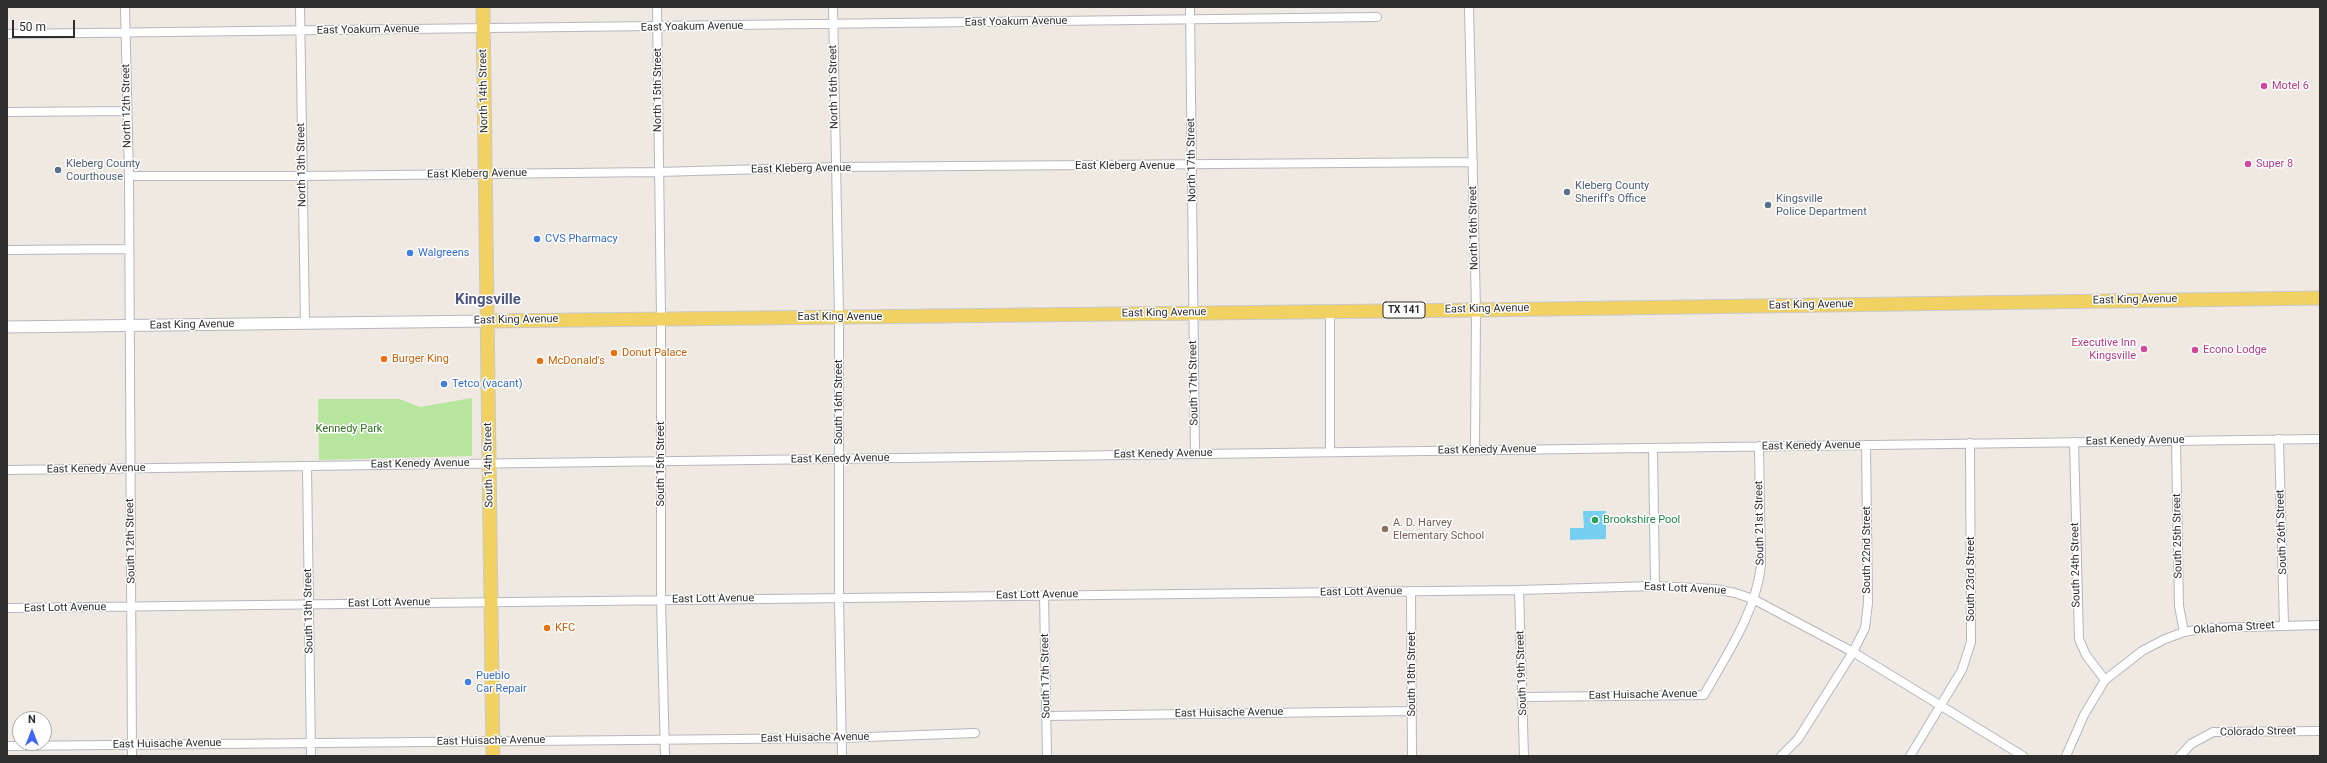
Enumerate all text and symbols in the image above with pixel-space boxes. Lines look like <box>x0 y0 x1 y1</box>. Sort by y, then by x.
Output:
scale bar <box>14 12 77 38</box>
street label: East Yoakum Avenue <box>965 15 1067 29</box>
text: 50 m <box>19 20 46 34</box>
street label: East Yoakum Avenue <box>641 20 743 34</box>
street label: East Yoakum Avenue <box>317 23 419 37</box>
street label: North 16th Street <box>827 45 841 129</box>
street label: North 15th Street <box>651 48 665 132</box>
street label: North 14th Street <box>477 49 491 133</box>
street label: North 12th Street <box>120 64 134 148</box>
place label: Motel 6 <box>2272 79 2309 93</box>
marker: Motel 6 <box>2259 81 2269 91</box>
street label: North 17th Street <box>1185 118 1199 202</box>
street label: North 13th Street <box>295 123 309 207</box>
place label: Kleberg County Courthouse <box>66 157 140 183</box>
place label: Super 8 <box>2256 157 2293 171</box>
street label: East Kleberg Avenue <box>1075 159 1175 173</box>
marker: Super 8 <box>2243 159 2253 169</box>
street label: East Kleberg Avenue <box>751 162 851 176</box>
marker: Kleberg County Courthouse <box>53 165 63 175</box>
street label: East Kleberg Avenue <box>427 167 527 181</box>
place label: Kleberg County Sheriff's Office <box>1575 179 1649 205</box>
street label: North 16th Street <box>1467 186 1481 270</box>
marker: Kleberg County Sheriff's Office <box>1562 187 1572 197</box>
place label: Kingsville Police Department <box>1776 192 1867 218</box>
marker: Kingsville Police Department <box>1763 200 1773 210</box>
place label: CVS Pharmacy <box>545 232 618 246</box>
marker: CVS Pharmacy <box>532 234 542 244</box>
place label: Walgreens <box>418 246 469 260</box>
marker: Walgreens <box>405 248 415 258</box>
district label: Kingsville <box>455 291 521 309</box>
street label: East King Avenue <box>2093 293 2177 307</box>
street label: East King Avenue <box>1769 298 1853 312</box>
road number: TX 141 <box>1383 302 1425 318</box>
street label: East King Avenue <box>1445 302 1529 316</box>
street label: East King Avenue <box>1122 306 1206 320</box>
street label: East King Avenue <box>798 310 882 324</box>
street label: East King Avenue <box>474 313 558 327</box>
street label: East King Avenue <box>150 318 234 332</box>
place label: Executive Inn Kingsville <box>2072 336 2136 362</box>
street label: South 17th Street <box>1187 340 1201 426</box>
place label: Econo Lodge <box>2203 343 2267 357</box>
marker: Executive Inn Kingsville <box>2139 344 2149 354</box>
marker: Econo Lodge <box>2190 345 2200 355</box>
place label: Donut Palace <box>622 346 687 360</box>
marker: Donut Palace <box>609 348 619 358</box>
place label: Burger King <box>392 352 449 366</box>
marker: Burger King <box>379 354 389 364</box>
place label: McDonald's <box>548 354 605 368</box>
marker: McDonald's <box>535 356 545 366</box>
street label: South 16th Street <box>832 359 846 445</box>
place label: Tetco (vacant) <box>452 377 522 391</box>
marker: Tetco (vacant) <box>439 379 449 389</box>
street label: South 15th Street <box>654 421 668 507</box>
park label: Kennedy Park <box>316 422 382 436</box>
street label: South 14th Street <box>482 422 496 508</box>
street label: East Kenedy Avenue <box>2085 434 2185 448</box>
street label: East Kenedy Avenue <box>1761 439 1861 453</box>
street label: East Kenedy Avenue <box>1437 443 1537 457</box>
street label: East Kenedy Avenue <box>1113 447 1213 461</box>
street label: East Kenedy Avenue <box>790 452 890 466</box>
street label: East Kenedy Avenue <box>370 457 470 471</box>
street label: East Kenedy Avenue <box>46 462 146 476</box>
street label: South 21st Street <box>1753 481 1767 565</box>
street label: South 26th Street <box>2274 489 2290 575</box>
street label: South 25th Street <box>2171 493 2185 579</box>
street label: South 12th Street <box>124 498 138 584</box>
street label: South 22nd Street <box>1860 506 1874 594</box>
place label: Brookshire Pool <box>1603 513 1680 527</box>
marker: Brookshire Pool <box>1590 515 1600 525</box>
place label: A. D. Harvey Elementary School <box>1393 516 1484 542</box>
street label: South 24th Street <box>2069 522 2083 608</box>
marker: A. D. Harvey Elementary School <box>1380 524 1390 534</box>
street label: South 23rd Street <box>1964 536 1978 622</box>
street label: South 13th Street <box>302 568 316 654</box>
street label: East Lott Avenue <box>1644 580 1726 598</box>
street label: East Lott Avenue <box>1320 585 1402 599</box>
street label: East Lott Avenue <box>996 588 1078 602</box>
street label: East Lott Avenue <box>672 592 754 606</box>
street label: East Lott Avenue <box>348 596 430 610</box>
street label: East Lott Avenue <box>24 601 106 615</box>
street label: Oklahoma Street <box>2193 619 2275 637</box>
place label: KFC <box>555 621 575 635</box>
marker: KFC <box>542 623 552 633</box>
street label: South 19th Street <box>1514 630 1530 716</box>
street label: South 18th Street <box>1405 631 1419 717</box>
street label: South 17th Street <box>1039 633 1053 719</box>
place label: Pueblo Car Repair <box>476 669 527 695</box>
marker: Pueblo Car Repair <box>463 677 473 687</box>
street label: East Huisache Avenue <box>1588 687 1698 703</box>
street label: East Huisache Avenue <box>1174 705 1284 721</box>
north arrow <box>12 711 52 751</box>
text: N <box>28 713 36 726</box>
street label: Colorado Street <box>2220 725 2296 739</box>
street label: East Huisache Avenue <box>760 730 870 746</box>
street label: East Huisache Avenue <box>436 733 546 749</box>
street label: East Huisache Avenue <box>112 736 222 752</box>

